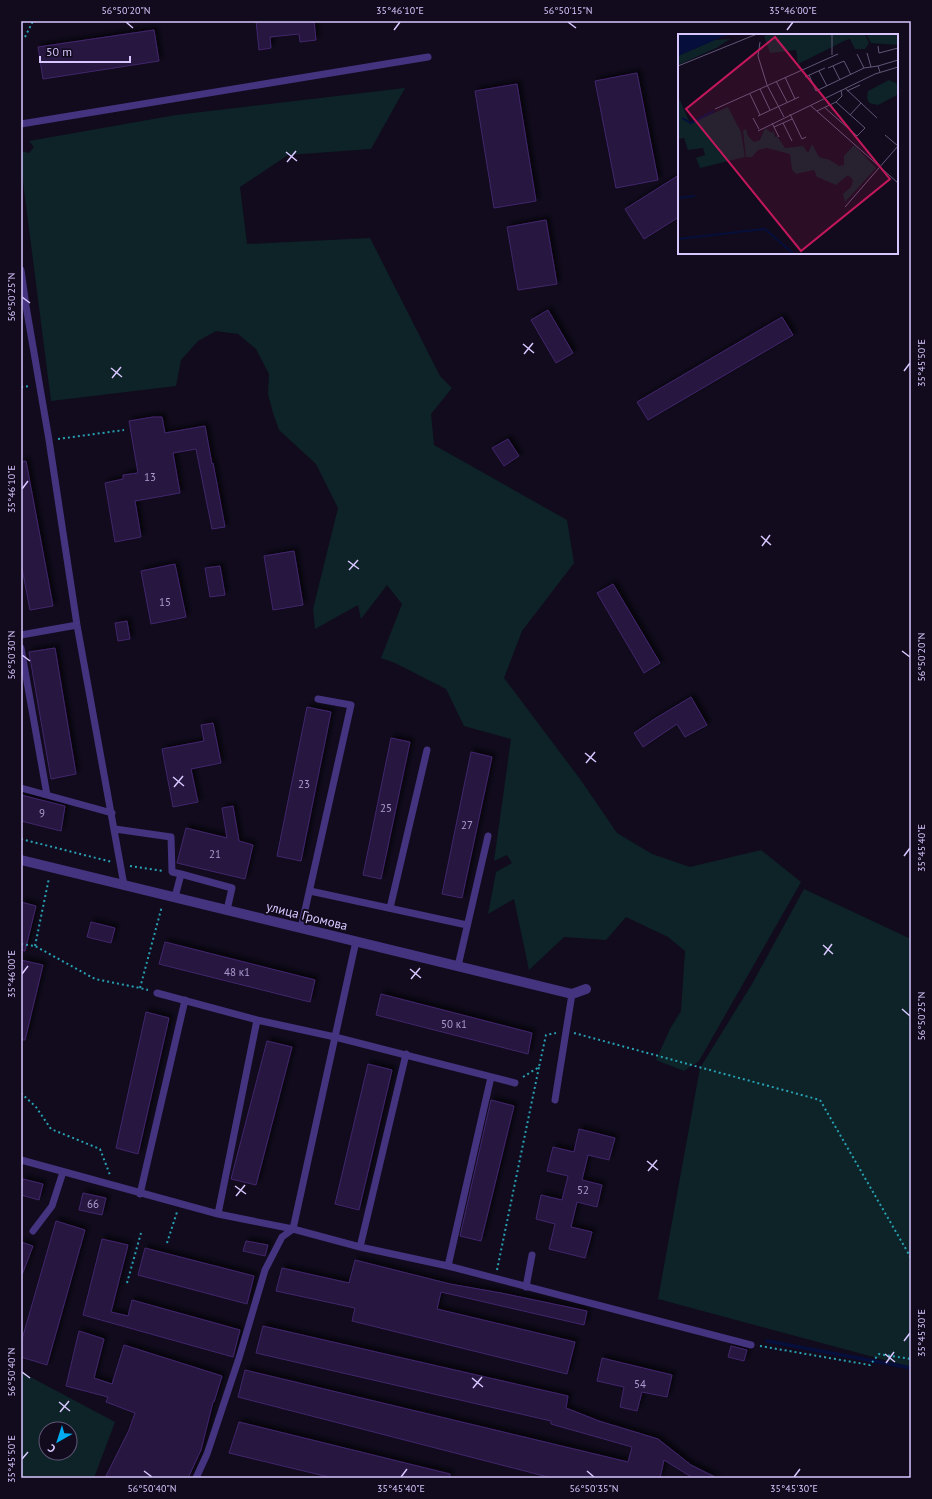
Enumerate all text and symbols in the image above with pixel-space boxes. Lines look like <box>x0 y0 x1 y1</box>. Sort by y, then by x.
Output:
text: 56°50'20"N <box>101 4 151 17</box>
text: 35°46'10"E <box>376 4 424 17</box>
text: 56°50'15"N <box>543 4 593 17</box>
text: 35°46'00"E <box>769 4 817 17</box>
inset map <box>678 34 898 254</box>
scale bar <box>40 38 130 64</box>
text: 50 m <box>46 44 72 59</box>
text: 56°50'25"N <box>5 272 18 322</box>
text: 35°45'50"E <box>915 339 928 387</box>
text: 35°46'10"E <box>5 465 18 513</box>
house number: 13 <box>144 470 156 484</box>
house number: 15 <box>159 595 171 609</box>
text: 56°50'30"N <box>5 630 18 680</box>
text: 56°50'20"N <box>915 632 928 682</box>
house number: 23 <box>298 777 310 791</box>
house number: 25 <box>380 801 392 815</box>
house number: 9 <box>39 806 45 820</box>
house number: 27 <box>461 818 473 832</box>
text: 35°45'40"E <box>915 824 928 872</box>
house number: 21 <box>209 847 221 861</box>
street label: улица Громова <box>265 898 349 934</box>
text: 35°46'00"E <box>5 950 18 998</box>
house number: 48 к1 <box>224 965 250 979</box>
text: 56°50'25"N <box>915 991 928 1041</box>
house number: 50 к1 <box>441 1017 467 1031</box>
house number: 52 <box>577 1183 589 1197</box>
house number: 66 <box>87 1197 99 1211</box>
text: 35°45'30"E <box>915 1309 928 1357</box>
text: 56°50'40"N <box>5 1347 18 1397</box>
house number: 54 <box>634 1377 646 1391</box>
north arrow <box>38 1421 78 1461</box>
text: 35°45'50"E <box>5 1435 18 1483</box>
text: С <box>45 1441 59 1456</box>
text: 56°50'40"N <box>127 1482 177 1495</box>
text: 35°45'40"E <box>377 1482 425 1495</box>
text: 56°50'35"N <box>569 1482 619 1495</box>
text: 35°45'30"E <box>770 1482 818 1495</box>

